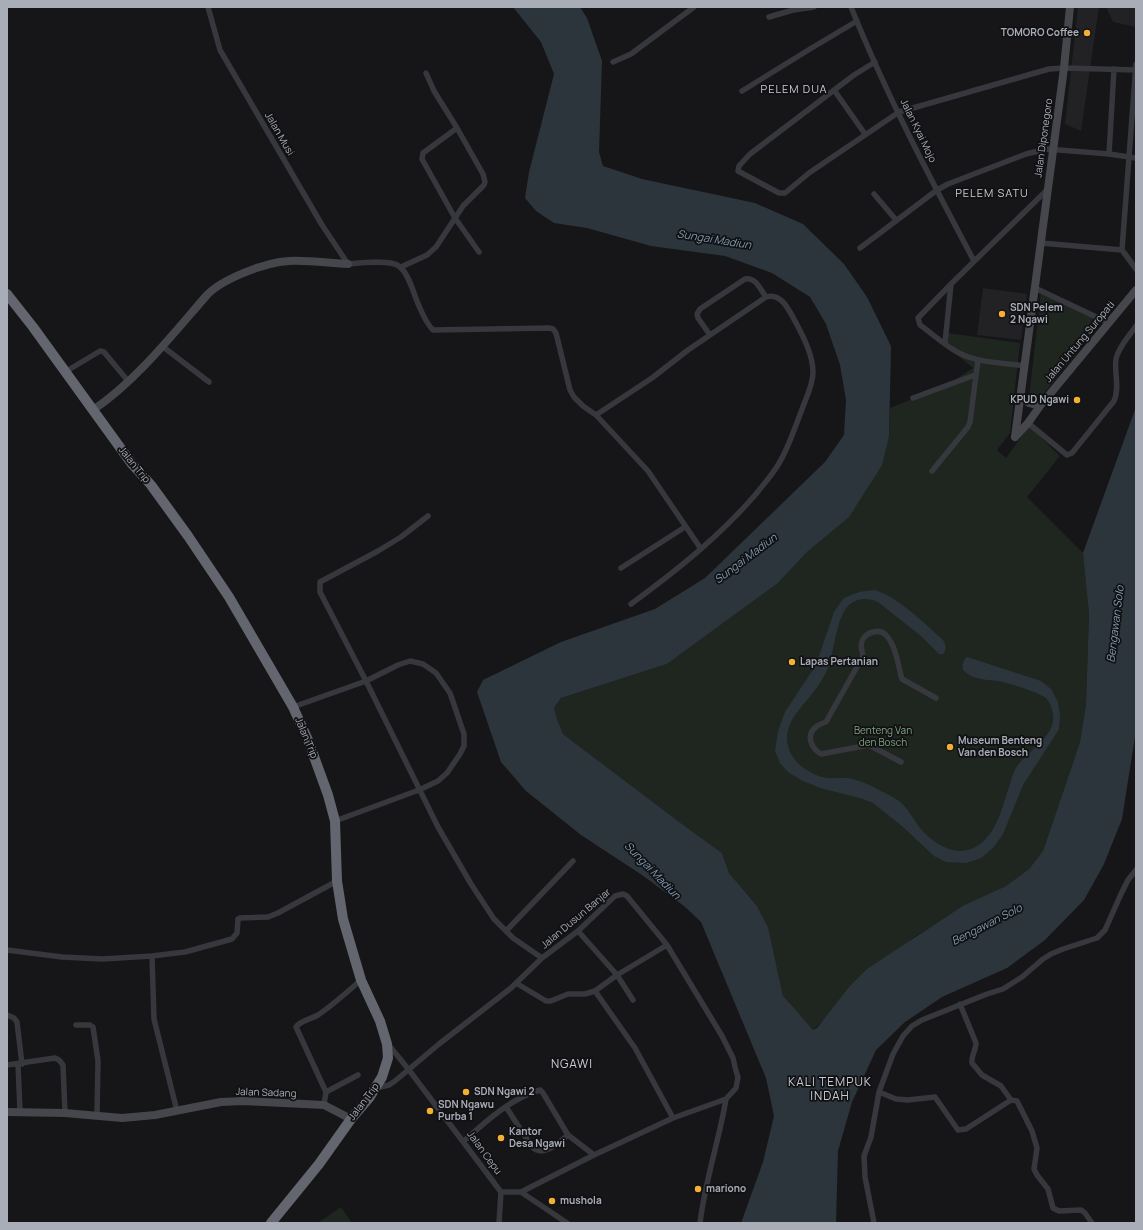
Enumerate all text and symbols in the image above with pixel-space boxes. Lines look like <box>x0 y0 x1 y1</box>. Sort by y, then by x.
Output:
place label: TOMORO Coffee <box>1001 27 1079 39</box>
marker: TOMORO Coffee <box>1082 28 1092 38</box>
district label: PELEM DUA <box>761 83 827 97</box>
street label: Jalan Kyai Mojo <box>897 97 939 165</box>
street label: Jalan Diponegoro <box>1032 98 1056 178</box>
street label: Jalan Musi <box>262 110 296 158</box>
district label: PELEM SATU <box>955 187 1029 201</box>
water label: Sungai Madiun <box>676 228 752 252</box>
street label: Jalan Untung Suropati <box>1043 299 1117 385</box>
place label: SDN Pelem 2 Ngawi <box>1010 302 1063 326</box>
marker: SDN Pelem 2 Ngawi <box>997 309 1007 319</box>
place label: KPUD Ngawi <box>1010 394 1069 406</box>
marker: KPUD Ngawi <box>1072 395 1082 405</box>
street label: Jalan Trip <box>116 444 152 486</box>
water label: Sungai Madiun <box>712 531 780 587</box>
water label: Bengawan Solo <box>1105 585 1127 663</box>
place label: Lapas Pertanian <box>800 656 878 668</box>
marker: Lapas Pertanian <box>787 657 797 667</box>
street label: Jalan Trip <box>292 716 320 760</box>
park label: Benteng Van den Bosch <box>854 725 912 748</box>
place label: Museum Benteng Van den Bosch <box>958 735 1042 758</box>
marker: Museum Benteng Van den Bosch <box>945 742 955 752</box>
water label: Sungai Madiun <box>621 840 683 902</box>
street label: Jalan Dusun Banjar <box>539 886 613 952</box>
water label: Bengawan Solo <box>950 902 1024 948</box>
district label: NGAWI <box>551 1058 593 1072</box>
district label: KALI TEMPUK INDAH <box>788 1076 872 1104</box>
street label: Jalan Trip <box>346 1081 382 1123</box>
street label: Jalan Sadang <box>235 1086 297 1100</box>
place label: SDN Ngawi 2 <box>474 1086 534 1098</box>
marker: SDN Ngawi 2 <box>461 1087 471 1097</box>
place label: SDN Ngawu Purba 1 <box>438 1099 494 1122</box>
marker: SDN Ngawu Purba 1 <box>425 1106 435 1116</box>
place label: Kantor Desa Ngawi <box>509 1126 565 1150</box>
street label: Jalan Cepu <box>464 1129 504 1177</box>
marker: Kantor Desa Ngawi <box>496 1133 506 1143</box>
place label: mariono <box>706 1183 746 1195</box>
marker: mariono <box>693 1184 703 1194</box>
place label: mushola <box>560 1195 602 1207</box>
marker: mushola <box>547 1196 557 1206</box>

